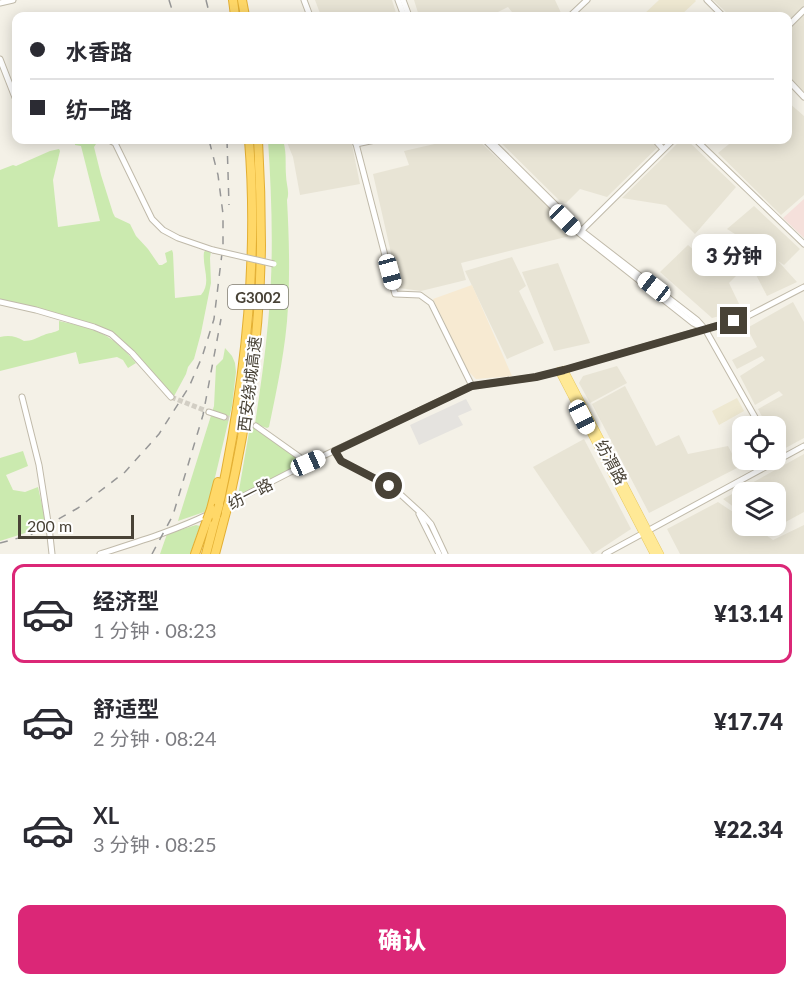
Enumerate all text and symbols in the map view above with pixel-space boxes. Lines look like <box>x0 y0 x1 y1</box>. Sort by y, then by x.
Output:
text: 水香路 <box>66 38 132 65</box>
text: 纺一路 <box>66 96 132 123</box>
car <box>546 201 584 239</box>
callout: 3 分钟 <box>692 234 776 276</box>
text: 3 分钟 <box>706 243 762 267</box>
car <box>377 252 403 292</box>
car <box>634 269 674 305</box>
road number: G3002 <box>228 285 288 309</box>
route end <box>720 307 747 334</box>
street label: 西安绕城高速 <box>234 335 264 433</box>
car <box>566 397 598 437</box>
map controls <box>732 416 786 536</box>
button: locate <box>732 416 786 470</box>
street label: 纺渭路 <box>592 436 632 488</box>
car <box>288 447 328 479</box>
route start <box>375 472 402 499</box>
street label: 纺一路 <box>224 474 276 512</box>
button: layers <box>732 482 786 536</box>
scale bar <box>18 512 134 540</box>
text: 200 m <box>27 516 72 535</box>
icon: car <box>21 587 75 641</box>
text: 经济型 <box>93 587 159 614</box>
text: ¥13.14 <box>714 600 783 627</box>
text: 1 分钟 · 08:23 <box>93 618 217 642</box>
icon: car <box>21 695 75 749</box>
text: 舒适型 <box>93 695 159 722</box>
text: ¥17.74 <box>714 708 783 735</box>
text: 2 分钟 · 08:24 <box>93 726 217 750</box>
text: XL <box>93 802 119 829</box>
icon: car <box>21 803 75 857</box>
text: ¥22.34 <box>714 816 783 843</box>
text: 3 分钟 · 08:25 <box>93 832 217 856</box>
button: 确认 <box>18 905 786 974</box>

